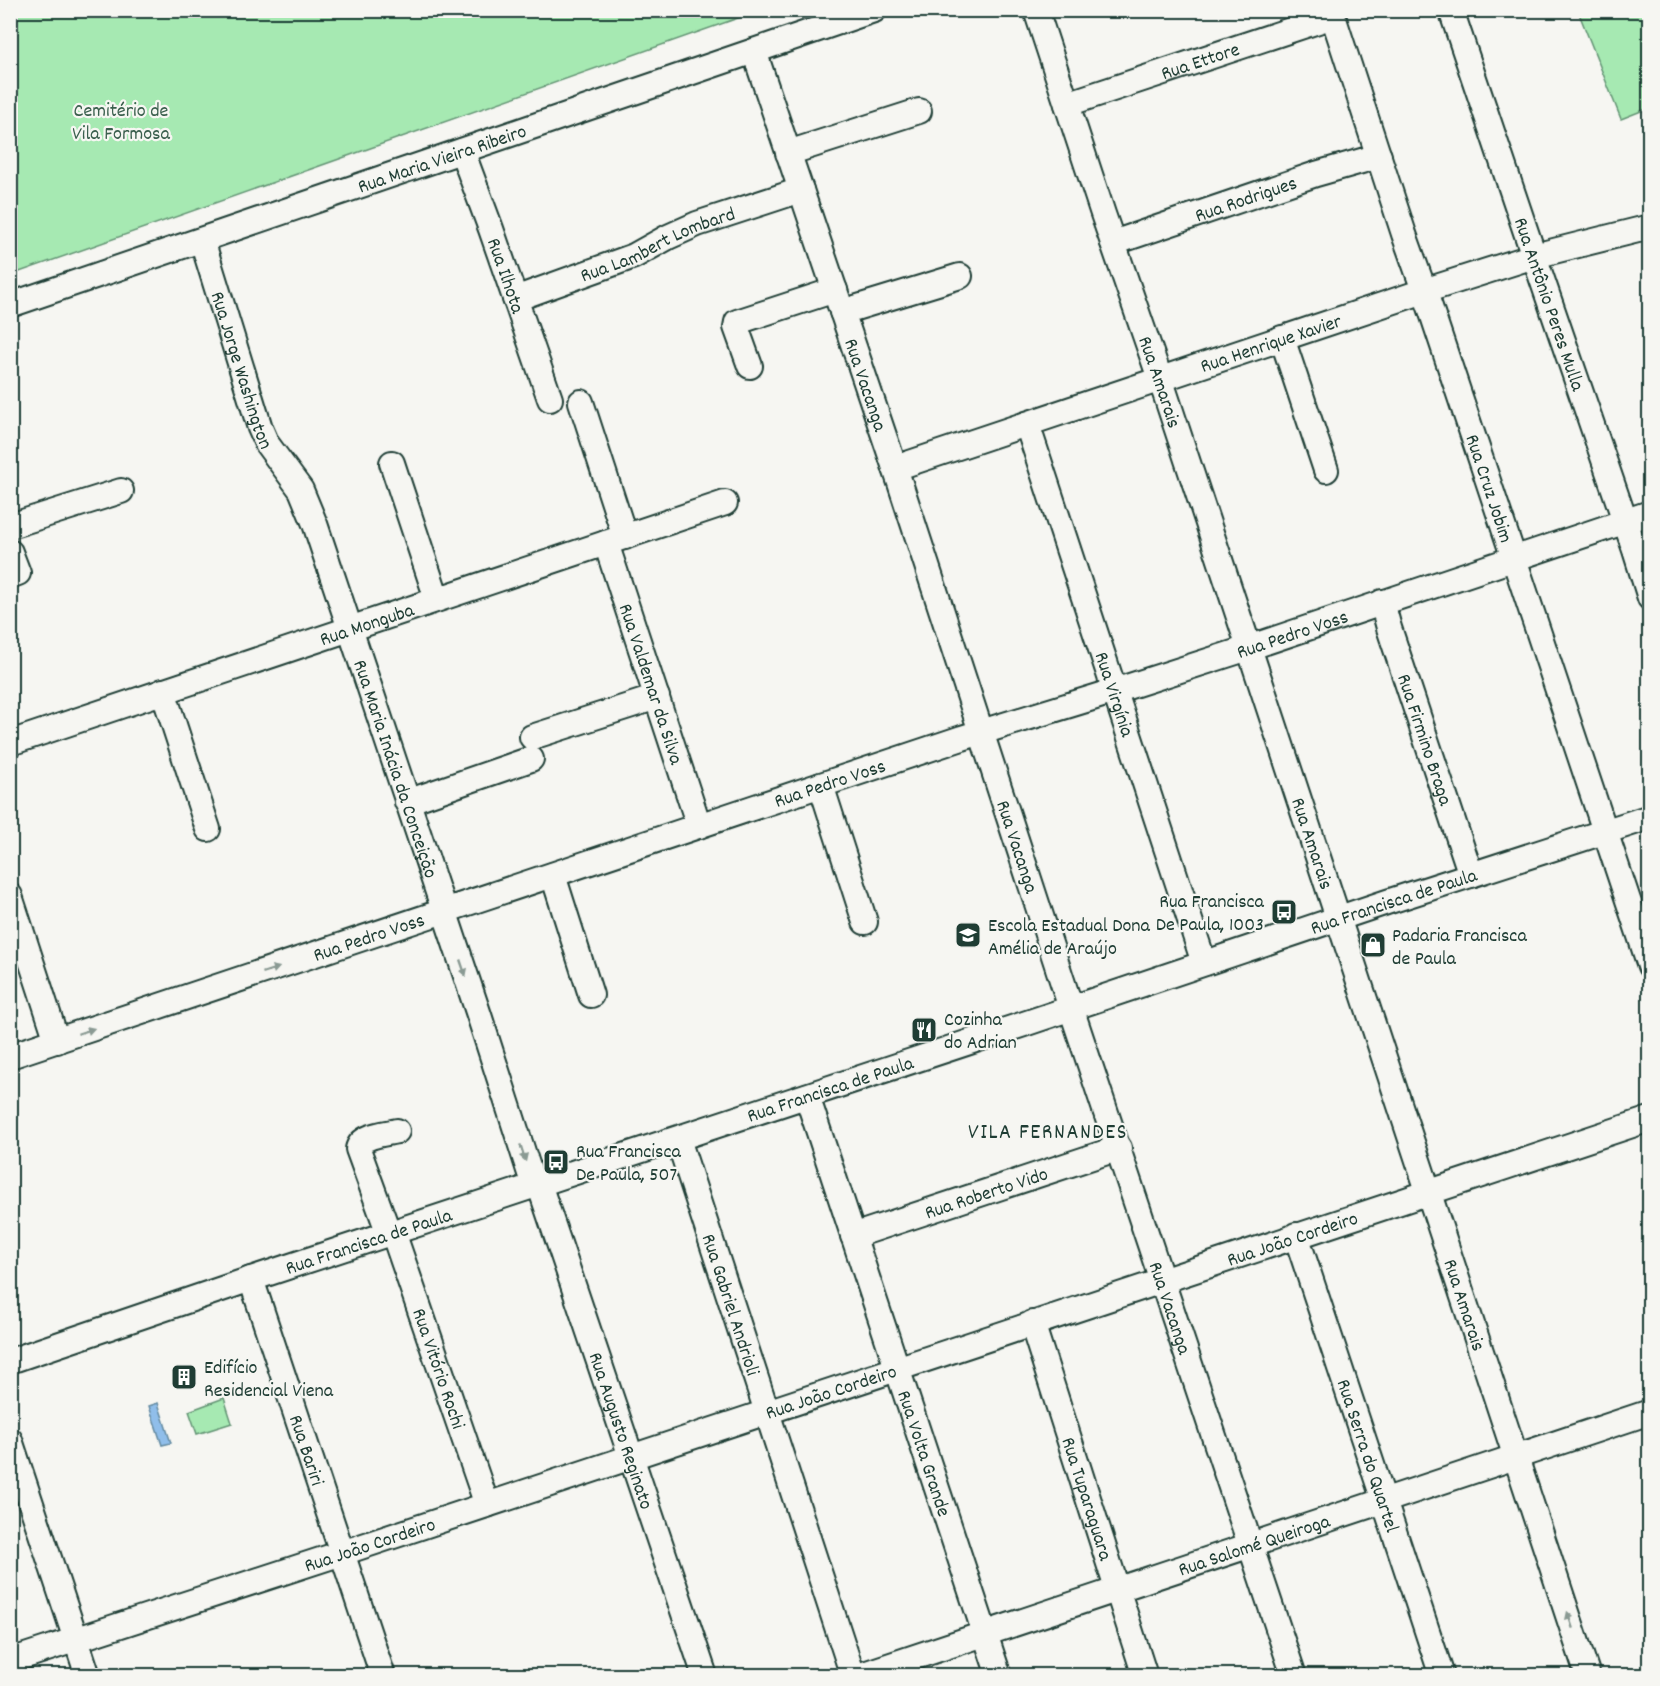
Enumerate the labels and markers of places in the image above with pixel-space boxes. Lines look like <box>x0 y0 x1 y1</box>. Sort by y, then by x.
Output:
place label: Rua Francisca De Paula, 1003 <box>1156 889 1265 940</box>
bus stop icon: Rua Francisca De Paula, 1003 <box>1269 897 1299 927</box>
place label: Escola Estadual Dona Amélia de Araújo <box>988 913 1151 964</box>
school or university icon: Escola Estadual Dona Amélia de Araújo <box>953 920 983 950</box>
place label: Padaria Francisca de Paula <box>1392 923 1527 974</box>
shop icon: Padaria Francisca de Paula <box>1358 930 1388 960</box>
place label: Cozinha do Adrian <box>944 1007 1017 1058</box>
restaurant icon: Cozinha do Adrian <box>909 1015 939 1045</box>
place label: Rua Francisca De Paula, 507 <box>576 1139 681 1190</box>
bus stop icon: Rua Francisca De Paula, 507 <box>541 1147 571 1177</box>
place label: Edifício Residencial Viena <box>204 1355 334 1406</box>
building icon: Edifício Residencial Viena <box>169 1362 199 1392</box>

